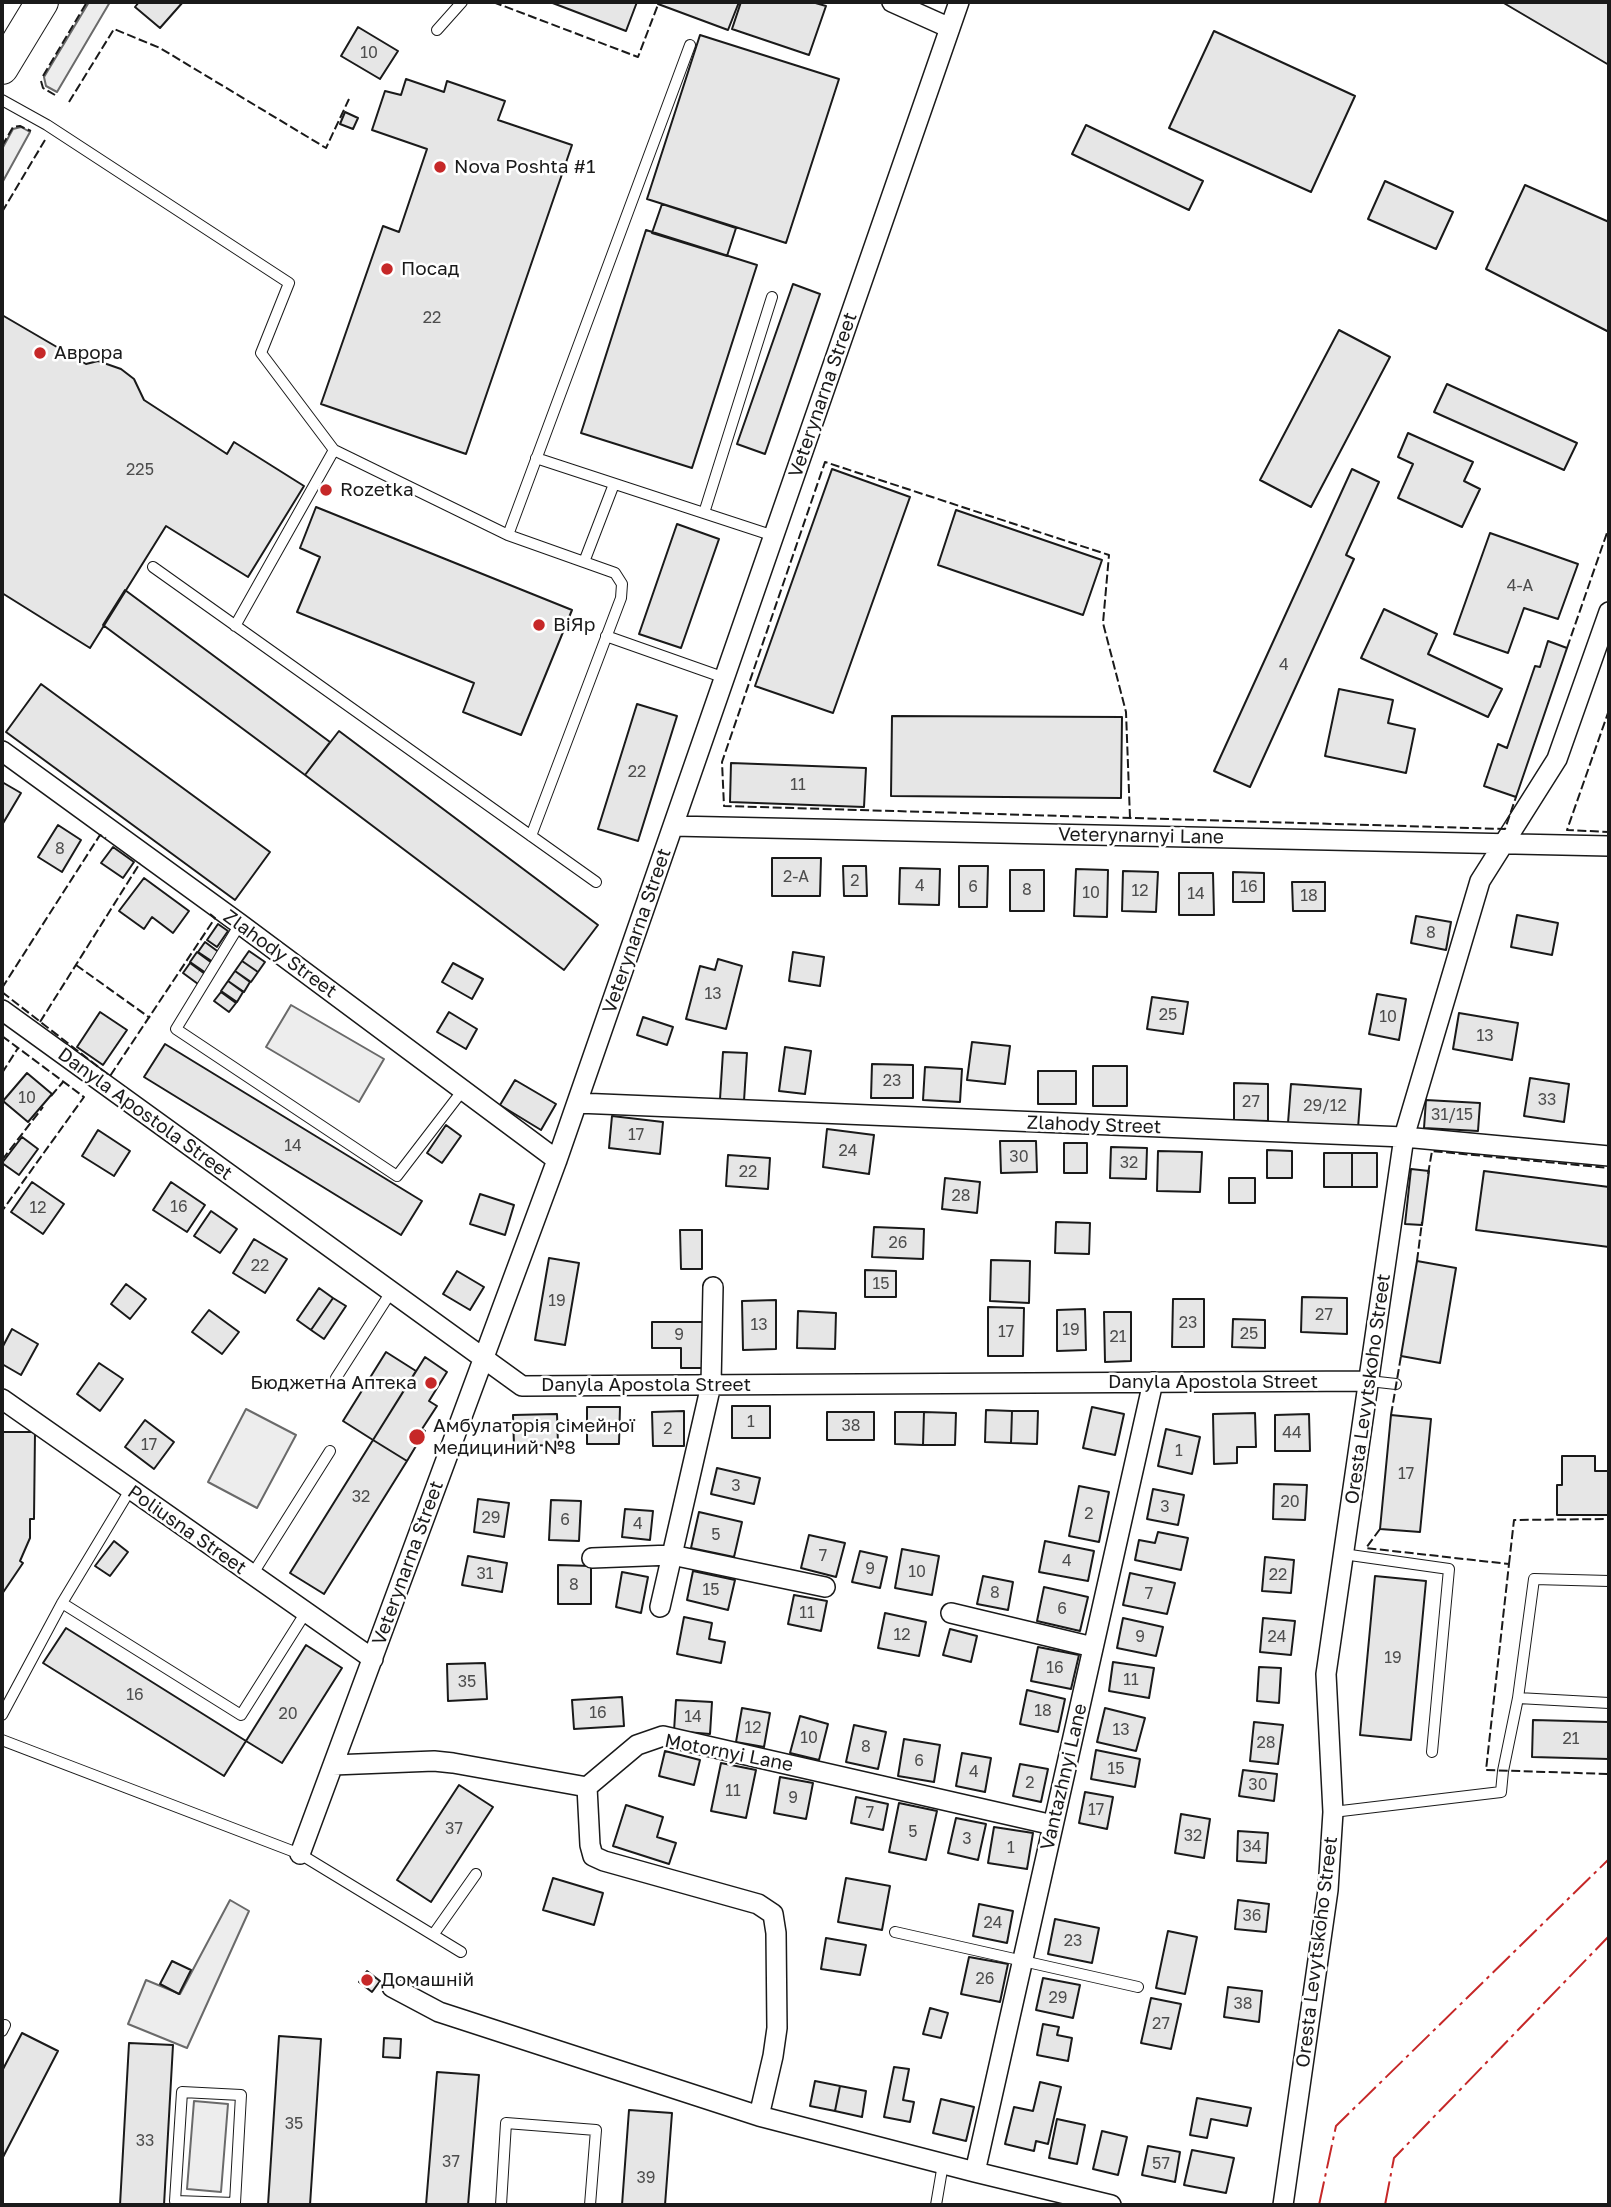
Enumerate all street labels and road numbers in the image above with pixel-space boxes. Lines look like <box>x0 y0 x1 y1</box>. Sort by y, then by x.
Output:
street label: Veterynarna Street <box>784 309 862 481</box>
street label: Veterynarnyi Lane <box>1058 823 1224 849</box>
street label: Veterynarna Street <box>598 845 676 1017</box>
street label: Zlahody Street <box>219 905 341 1003</box>
street label: Danyla Apostola Street <box>53 1043 237 1185</box>
street label: Zlahody Street <box>1026 1111 1162 1139</box>
street label: Oresta Levytskoho Street <box>1341 1272 1395 1506</box>
street label: Danyla Apostola Street <box>1108 1371 1318 1393</box>
street label: Danyla Apostola Street <box>541 1374 751 1396</box>
street label: Veterynarna Street <box>368 1478 448 1648</box>
street label: Poliusna Street <box>123 1481 251 1579</box>
street label: Vantazhnyi Lane <box>1036 1701 1092 1853</box>
street label: Motornyi Lane <box>663 1729 795 1777</box>
street label: Oresta Levytskoho Street <box>1292 1835 1342 2069</box>

